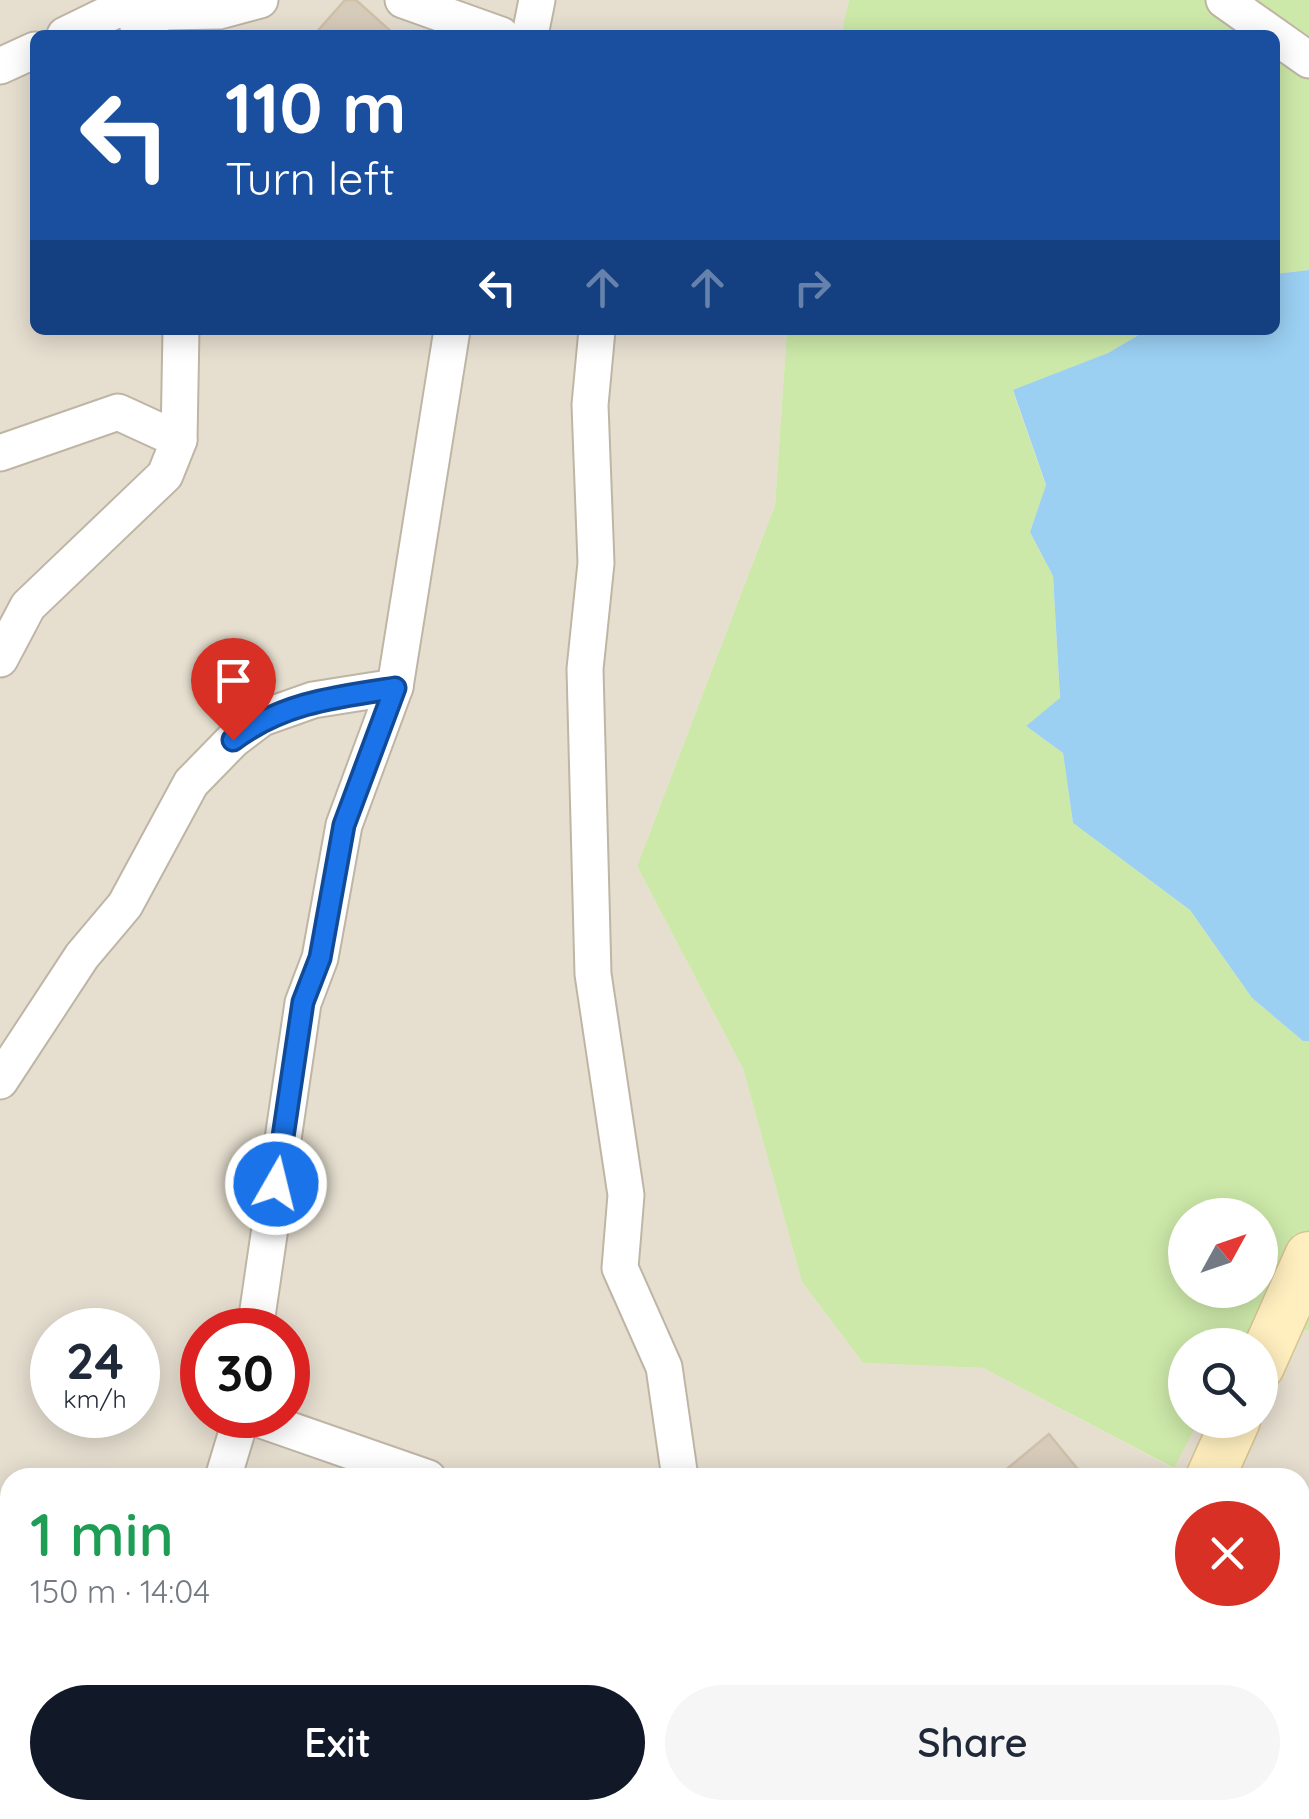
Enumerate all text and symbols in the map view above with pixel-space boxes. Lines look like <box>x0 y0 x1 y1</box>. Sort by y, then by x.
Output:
text: 110 m <box>225 63 407 151</box>
icon: left <box>60 70 190 200</box>
text: Turn left <box>225 150 395 206</box>
icon: left <box>470 260 525 315</box>
icon: ahead <box>575 260 630 315</box>
icon: ahead <box>680 260 735 315</box>
icon: right <box>785 260 840 315</box>
pin <box>191 638 276 741</box>
icon: arrive <box>206 653 261 708</box>
position arrow <box>224 1132 328 1236</box>
north arrow <box>1168 1198 1278 1308</box>
map controls <box>1168 1198 1278 1438</box>
speed limit sign: 30 <box>180 1308 310 1438</box>
button: search <box>1168 1328 1278 1438</box>
text: 24 <box>66 1329 124 1392</box>
text: km/h <box>63 1383 127 1414</box>
text: 1 min <box>30 1496 174 1571</box>
button: close <box>1175 1501 1280 1606</box>
text: 150 m · 14:04 <box>30 1571 210 1611</box>
button: Exit <box>30 1685 645 1800</box>
button: Share <box>665 1685 1280 1800</box>

